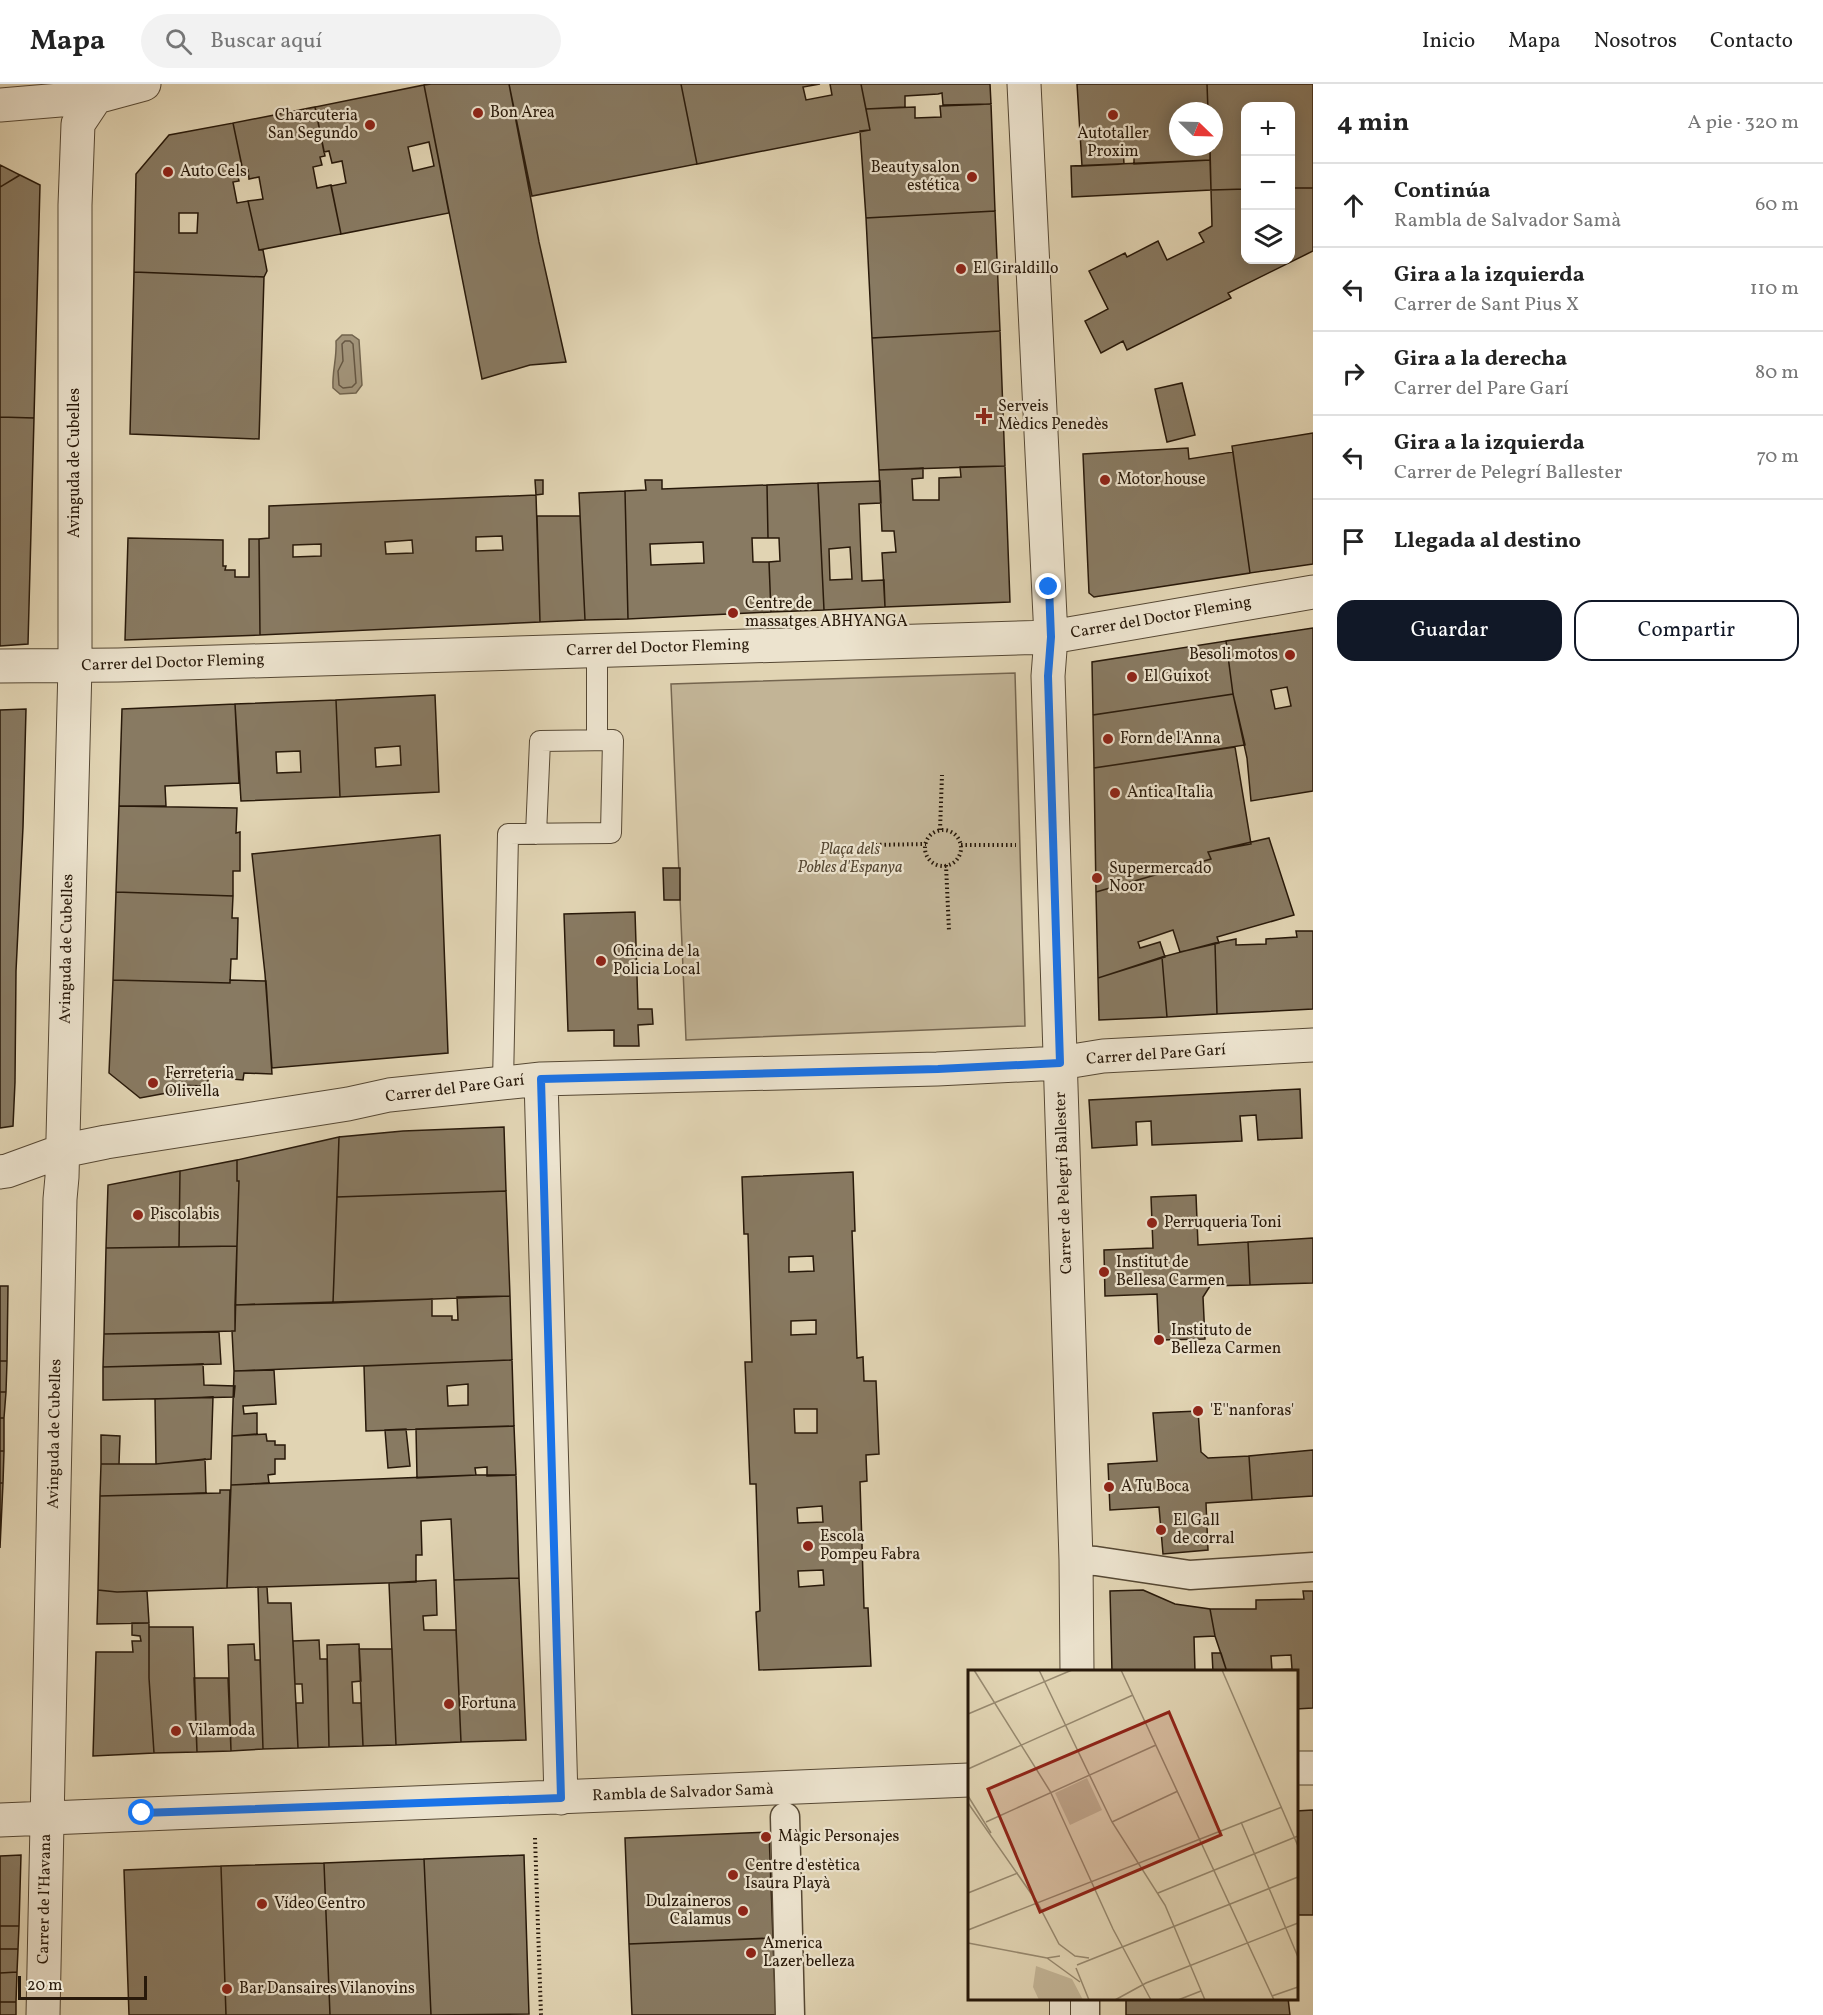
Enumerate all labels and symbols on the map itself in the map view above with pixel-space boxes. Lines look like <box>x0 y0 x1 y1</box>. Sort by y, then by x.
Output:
place label: Bon Area <box>490 102 555 124</box>
north arrow <box>1169 102 1223 156</box>
place label: Charcuteria San Segundo <box>268 105 358 145</box>
marker: Bon Area <box>471 106 485 120</box>
marker: Autotaller Proxim <box>1106 108 1120 122</box>
marker: Charcuteria San Segundo <box>363 118 377 132</box>
place label: Autotaller Proxim <box>1077 123 1149 163</box>
place label: Beauty salon estética <box>871 157 960 197</box>
place label: Auto Cels <box>180 161 247 183</box>
marker: Auto Cels <box>161 165 175 179</box>
marker: Beauty salon estética <box>965 170 979 184</box>
place label: El Giraldillo <box>973 258 1059 280</box>
marker: El Giraldillo <box>954 262 968 276</box>
street label: Avinguda de Cubelles <box>64 388 86 538</box>
place label: Serveis Mèdics Penedès <box>998 396 1109 436</box>
marker: Serveis Mèdics Penedès <box>975 407 993 425</box>
place label: Motor house <box>1117 469 1205 491</box>
marker: Motor house <box>1098 473 1112 487</box>
route end <box>1035 573 1061 599</box>
street label: Carrer del Doctor Fleming <box>1069 591 1253 645</box>
place label: Centre de massatges ABHYANGA <box>745 593 908 633</box>
marker: Centre de massatges ABHYANGA <box>726 606 740 620</box>
street label: Carrer del Doctor Fleming <box>566 634 750 662</box>
place label: Besoli motos <box>1189 644 1278 666</box>
marker: Besoli motos <box>1283 648 1297 662</box>
street label: Carrer del Doctor Fleming <box>81 649 265 677</box>
place label: El Guixot <box>1144 666 1210 688</box>
marker: El Guixot <box>1125 670 1139 684</box>
place label: Forn de l'Anna <box>1120 728 1221 750</box>
marker: Forn de l'Anna <box>1101 732 1115 746</box>
place label: Antica Italia <box>1127 782 1213 804</box>
marker: Antica Italia <box>1108 786 1122 800</box>
park label: Plaça dels Pobles d'Espanya <box>797 839 903 879</box>
place label: Supermercado Noor <box>1109 858 1211 898</box>
marker: Supermercado Noor <box>1090 871 1104 885</box>
street label: Avinguda de Cubelles <box>55 874 79 1024</box>
place label: Oficina de la Policia Local <box>613 941 701 981</box>
marker: Oficina de la Policia Local <box>594 954 608 968</box>
street label: Carrer del Pare Garí <box>1085 1039 1227 1071</box>
place label: Ferreteria Olivella <box>165 1063 234 1103</box>
street label: Carrer del Pare Garí <box>384 1070 526 1108</box>
marker: Ferreteria Olivella <box>146 1076 160 1090</box>
street label: Carrer de Pelegrí Ballester <box>1050 1091 1078 1275</box>
place label: Piscolabis <box>150 1204 220 1226</box>
marker: Piscolabis <box>131 1208 145 1222</box>
place label: Perruqueria Toni <box>1164 1212 1282 1234</box>
marker: Perruqueria Toni <box>1145 1216 1159 1230</box>
place label: Institut de Bellesa Carmen <box>1116 1252 1225 1292</box>
marker: Institut de Bellesa Carmen <box>1097 1265 1111 1279</box>
place label: Instituto de Belleza Carmen <box>1171 1320 1281 1360</box>
marker: Instituto de Belleza Carmen <box>1152 1333 1166 1347</box>
street label: Avinguda de Cubelles <box>43 1359 67 1509</box>
place label: 'E''nanforas' <box>1210 1400 1294 1422</box>
marker: 'E''nanforas' <box>1191 1404 1205 1418</box>
place label: A Tu Boca <box>1121 1476 1189 1498</box>
marker: A Tu Boca <box>1102 1480 1116 1494</box>
place label: El Gall de corral <box>1173 1510 1235 1550</box>
marker: El Gall de corral <box>1154 1523 1168 1537</box>
place label: Escola Pompeu Fabra <box>820 1526 920 1566</box>
marker: Escola Pompeu Fabra <box>801 1539 815 1553</box>
inset map <box>968 1670 1298 2000</box>
place label: Fortuna <box>461 1693 517 1715</box>
marker: Fortuna <box>442 1697 456 1711</box>
place label: Vilamoda <box>188 1720 255 1742</box>
marker: Vilamoda <box>169 1724 183 1738</box>
street label: Rambla de Salvador Samà <box>592 1779 774 1807</box>
route start <box>128 1799 154 1825</box>
place label: Màgic Personajes <box>778 1826 899 1848</box>
marker: Màgic Personajes <box>759 1830 773 1844</box>
street label: Carrer de l'Havana <box>33 1834 57 1964</box>
place label: Centre d'estètica Isaura Playà <box>745 1855 860 1895</box>
marker: Centre d'estètica Isaura Playà <box>726 1868 740 1882</box>
place label: Dulzaineros Calamus <box>646 1891 731 1931</box>
place label: Vídeo Centro <box>274 1893 366 1915</box>
marker: Vídeo Centro <box>255 1897 269 1911</box>
marker: Dulzaineros Calamus <box>736 1904 750 1918</box>
place label: America Lazer belleza <box>763 1933 855 1973</box>
marker: America Lazer belleza <box>744 1946 758 1960</box>
scale bar <box>18 1973 147 2000</box>
place label: Bar Dansaires Vilanovins <box>239 1978 415 2000</box>
marker: Bar Dansaires Vilanovins <box>220 1982 234 1996</box>

